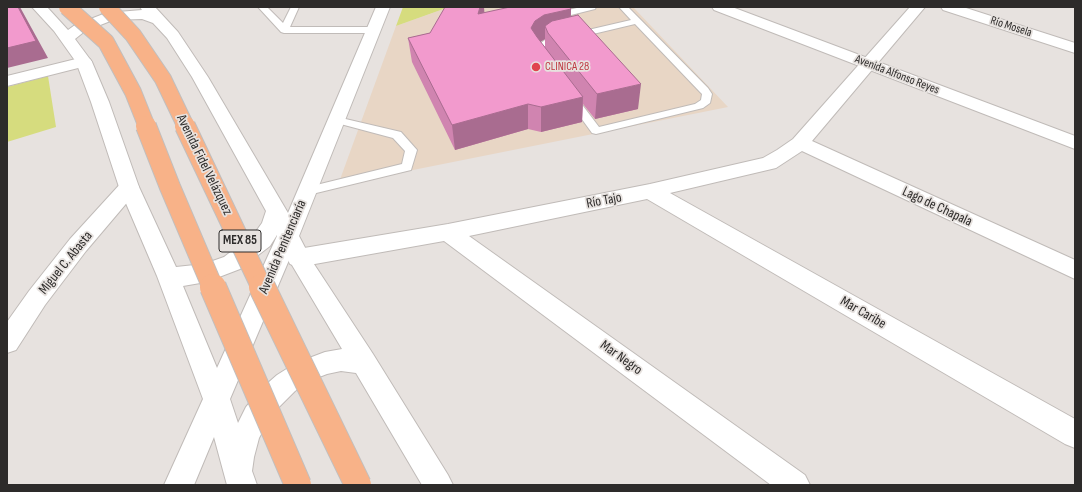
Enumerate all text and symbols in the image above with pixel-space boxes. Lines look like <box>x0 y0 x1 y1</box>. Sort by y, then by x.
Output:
street label: Río Mosela <box>988 14 1034 40</box>
street label: Avenida Alfonso Reyes <box>853 52 941 98</box>
place label: CLINICA 28 <box>545 60 589 74</box>
marker: CLINICA 28 <box>530 61 542 73</box>
street label: Avenida Fidel Velázquez <box>172 112 236 218</box>
street label: Lago de Chapala <box>899 184 975 230</box>
street label: Río Tajo <box>585 189 623 213</box>
street label: Avenida Penitenciaría <box>256 198 310 296</box>
street label: Miguel C. Abasta <box>35 228 97 298</box>
road number: MEX 85 <box>219 230 261 252</box>
street label: Mar Caribe <box>837 293 889 333</box>
street label: Mar Negro <box>597 337 645 379</box>

